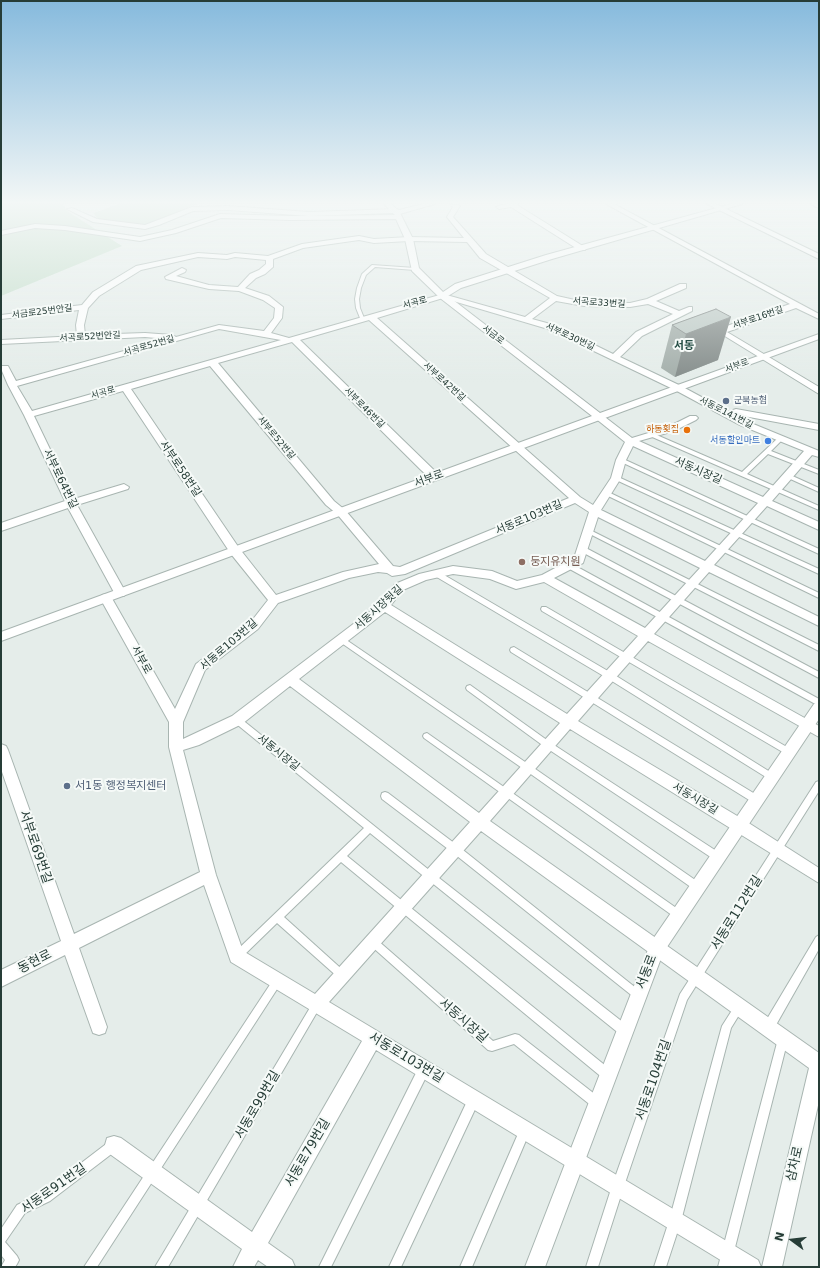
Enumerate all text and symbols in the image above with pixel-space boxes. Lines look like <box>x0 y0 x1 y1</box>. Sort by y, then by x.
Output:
street label: 서곡로 <box>402 295 428 311</box>
street label: 서곡로33번길 <box>572 296 626 310</box>
street label: 서금로25번안길 <box>11 303 73 321</box>
street label: 서부로16번길 <box>731 304 785 332</box>
street label: 서부로30번길 <box>544 321 596 353</box>
street label: 서금로 <box>480 323 506 347</box>
street label: 서곡로52번안길 <box>59 330 121 344</box>
street label: 서곡로52번길 <box>122 334 176 358</box>
district label: 서동 <box>674 339 694 353</box>
street label: 서부로 <box>723 357 751 375</box>
street label: 서부로42번길 <box>421 360 467 404</box>
street label: 서곡로 <box>90 384 116 402</box>
street label: 서부로46번길 <box>341 385 387 431</box>
street label: 서동로141번길 <box>697 395 755 431</box>
marker: 군북농협 <box>721 396 731 406</box>
place label: 군북농협 <box>734 396 767 406</box>
street label: 서부로52번길 <box>255 414 297 462</box>
place label: 하동횟집 <box>646 425 679 435</box>
marker: 하동횟집 <box>682 425 692 435</box>
place label: 서동할인마트 <box>710 436 760 446</box>
marker: 서동할인마트 <box>763 436 773 446</box>
street label: 서부로58번길 <box>156 439 204 499</box>
street label: 서부로64번길 <box>40 447 80 511</box>
street label: 서동시장길 <box>672 455 724 487</box>
street label: 서부로 <box>412 468 446 490</box>
street label: 서동로103번길 <box>493 498 565 538</box>
place label: 둥지유치원 <box>530 555 581 569</box>
marker: 둥지유치원 <box>517 557 527 567</box>
street label: 서동시장뒷길 <box>352 583 406 633</box>
street label: 서동로103번길 <box>198 617 260 673</box>
street label: 서부로 <box>128 644 154 676</box>
street label: 서동시장길 <box>254 732 302 774</box>
place label: 서1동 행정복지센터 <box>75 779 166 793</box>
street label: 서동시장길 <box>670 780 720 818</box>
marker: 서1동 행정복지센터 <box>62 781 72 791</box>
street label: 서부로69번길 <box>15 808 55 886</box>
street label: 서동로112번길 <box>708 873 766 953</box>
street label: 동현로 <box>15 947 55 977</box>
street label: 서동로 <box>633 952 661 992</box>
street label: 서동시장길 <box>435 995 491 1047</box>
street label: 서동로103번길 <box>366 1030 446 1086</box>
street label: 서동로104번길 <box>633 1037 675 1123</box>
street label: 서동로99번길 <box>232 1068 284 1142</box>
street label: 서동로79번길 <box>282 1116 334 1190</box>
street label: 삼차로 <box>783 1145 807 1183</box>
street label: 서동로91번길 <box>18 1161 90 1217</box>
north arrow <box>772 1220 812 1260</box>
text: N <box>772 1231 787 1243</box>

